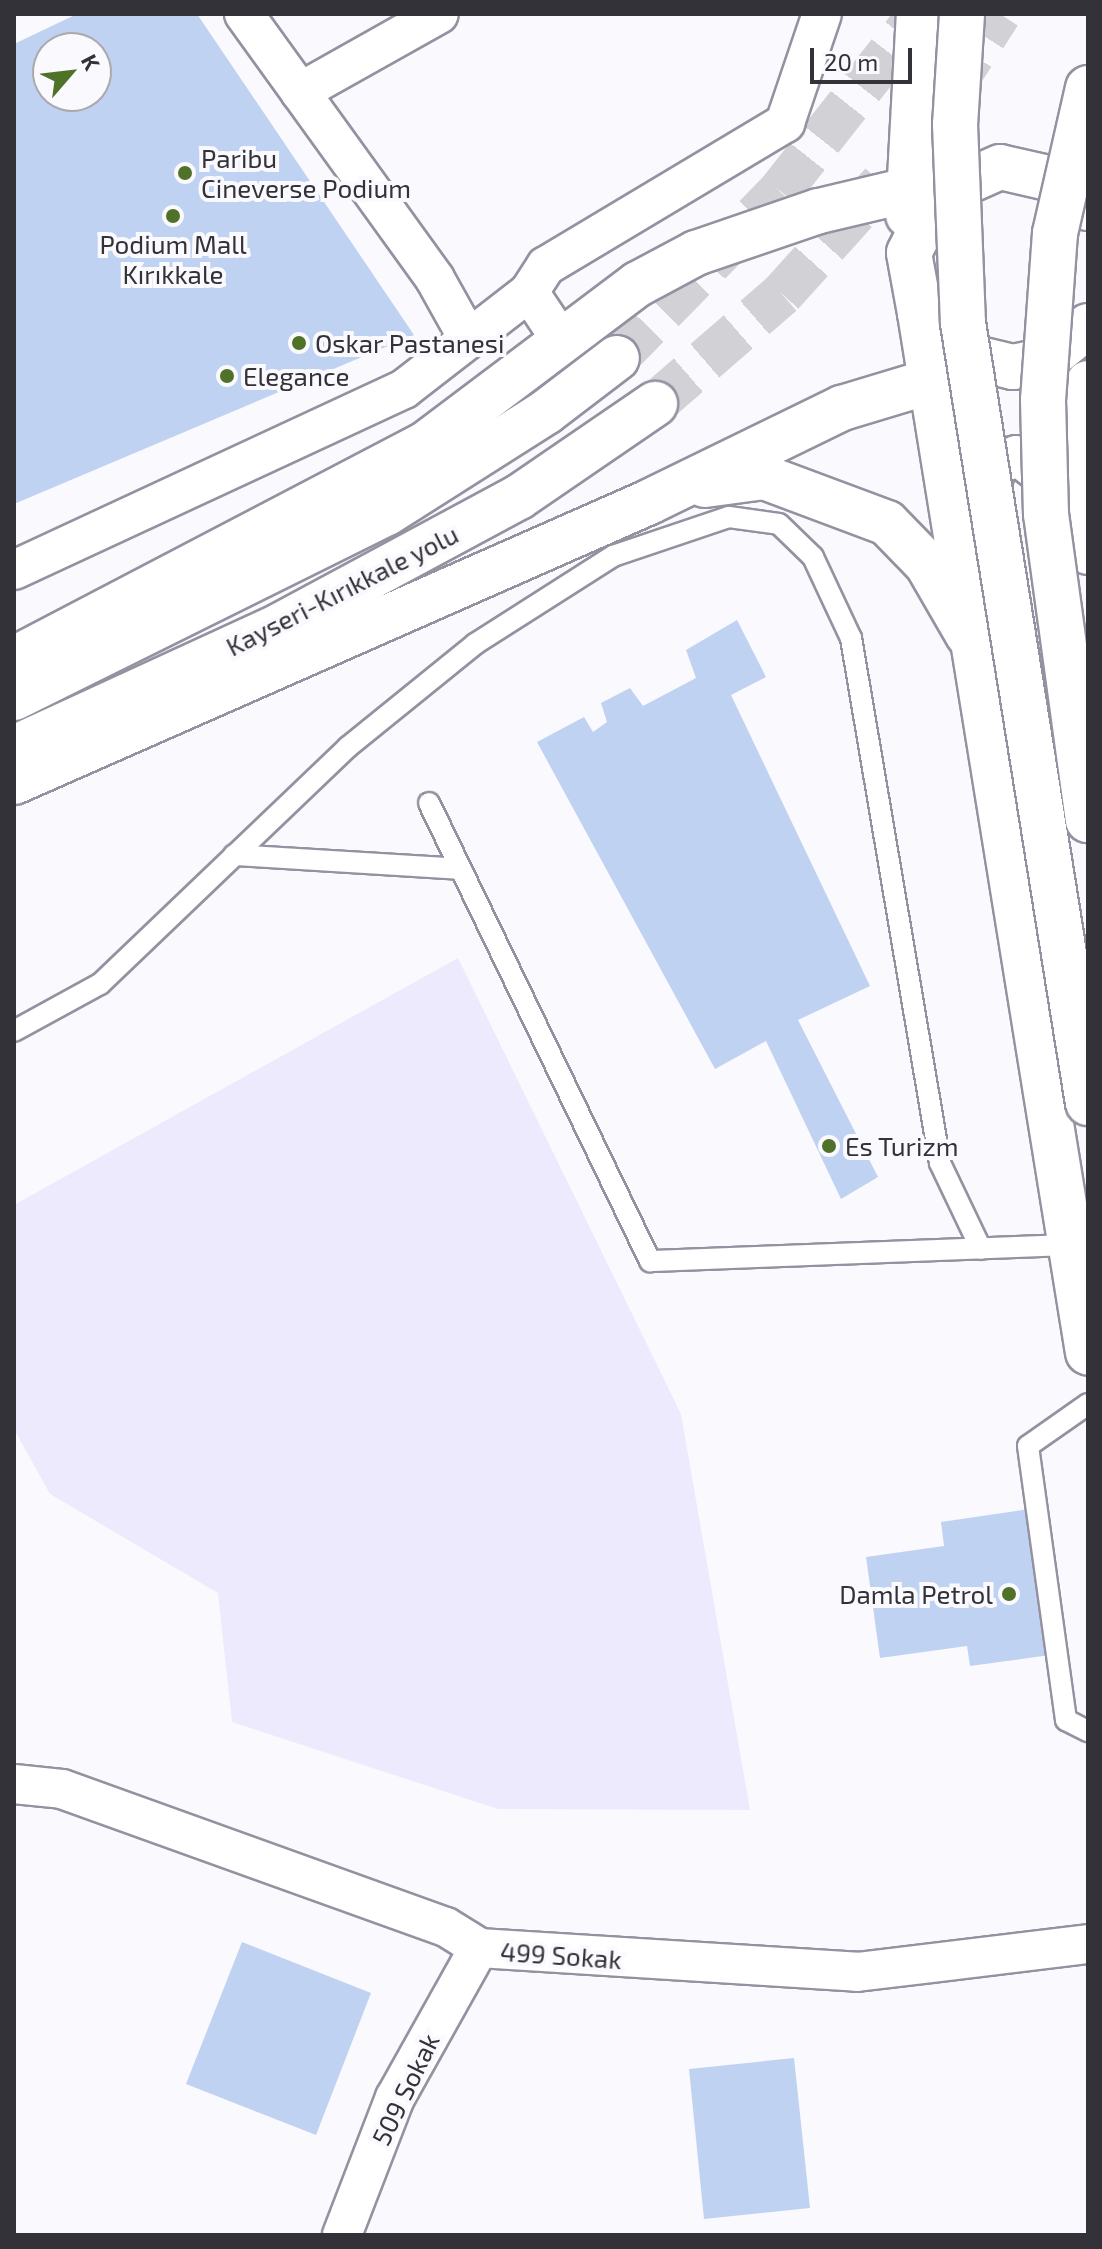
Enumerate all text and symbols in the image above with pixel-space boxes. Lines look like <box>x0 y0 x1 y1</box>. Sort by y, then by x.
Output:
north arrow <box>32 32 112 112</box>
scale bar <box>814 32 916 82</box>
text: 20 m <box>824 47 878 76</box>
text: K <box>77 49 106 74</box>
place label: Paribu Cineverse Podium <box>201 142 411 204</box>
marker: Paribu Cineverse Podium <box>176 164 194 182</box>
marker: Podium Mall Kırıkkale <box>164 207 182 225</box>
place label: Podium Mall Kırıkkale <box>99 228 247 290</box>
place label: Oskar Pastanesi <box>315 327 505 359</box>
marker: Oskar Pastanesi <box>290 334 308 352</box>
place label: Elegance <box>243 360 349 392</box>
marker: Elegance <box>218 367 236 385</box>
street label: Kayseri-Kırıkkale yolu <box>220 518 464 662</box>
place label: Es Turizm <box>845 1130 959 1162</box>
marker: Es Turizm <box>820 1137 838 1155</box>
place label: Damla Petrol <box>839 1578 993 1610</box>
marker: Damla Petrol <box>1000 1585 1018 1603</box>
street label: 499 Sokak <box>499 1935 623 1975</box>
street label: 509 Sokak <box>365 2028 445 2150</box>

